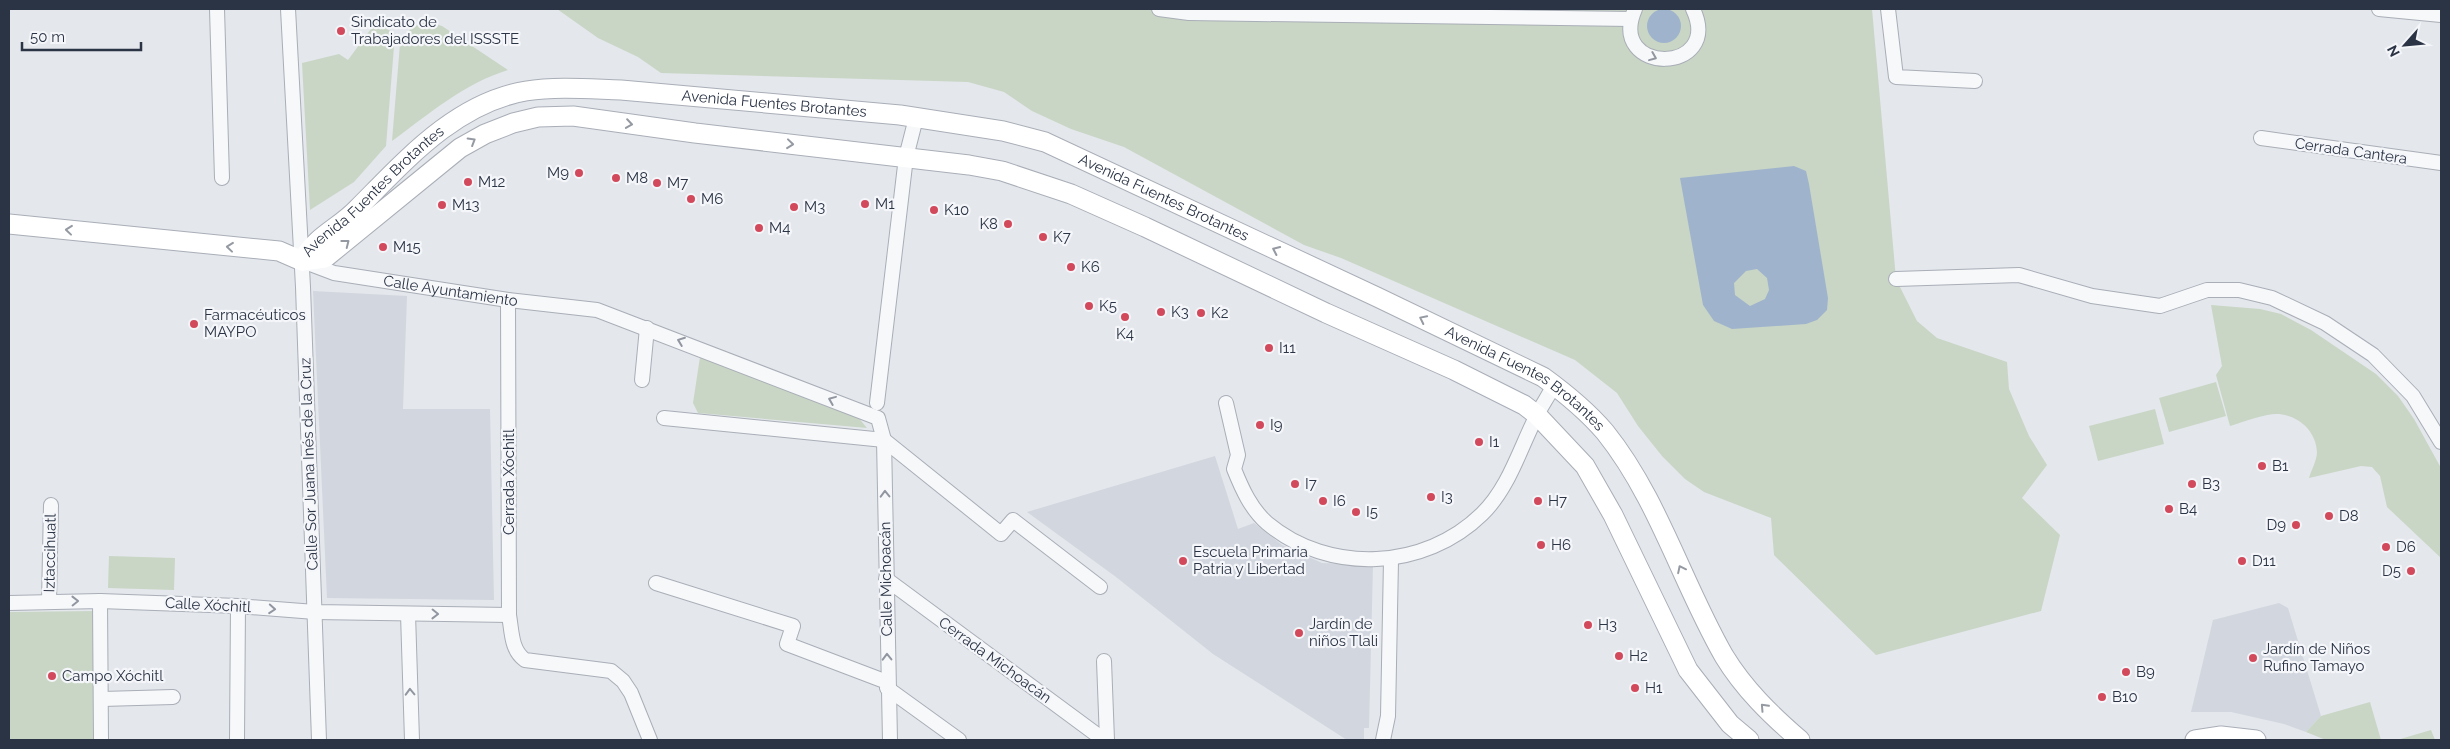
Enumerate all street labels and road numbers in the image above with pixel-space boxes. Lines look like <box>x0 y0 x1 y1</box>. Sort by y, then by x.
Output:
street label: Avenida Fuentes Brotantes <box>681 86 868 121</box>
street label: Avenida Fuentes Brotantes <box>298 122 448 260</box>
street label: Cerrada Cantera <box>2294 134 2408 168</box>
street label: Avenida Fuentes Brotantes <box>1076 150 1252 245</box>
street label: Calle Ayuntamiento <box>382 272 519 310</box>
street label: Avenida Fuentes Brotantes <box>1442 322 1609 434</box>
street label: Calle Sor Juana Inés de la Cruz <box>296 357 322 571</box>
street label: Cerrada Xóchitl <box>500 428 518 535</box>
street label: Iztaccihuatl <box>40 513 60 593</box>
street label: Calle Michoacán <box>876 521 896 637</box>
street label: Calle Xóchitl <box>164 594 252 616</box>
street label: Cerrada Michoacán <box>935 613 1055 707</box>

